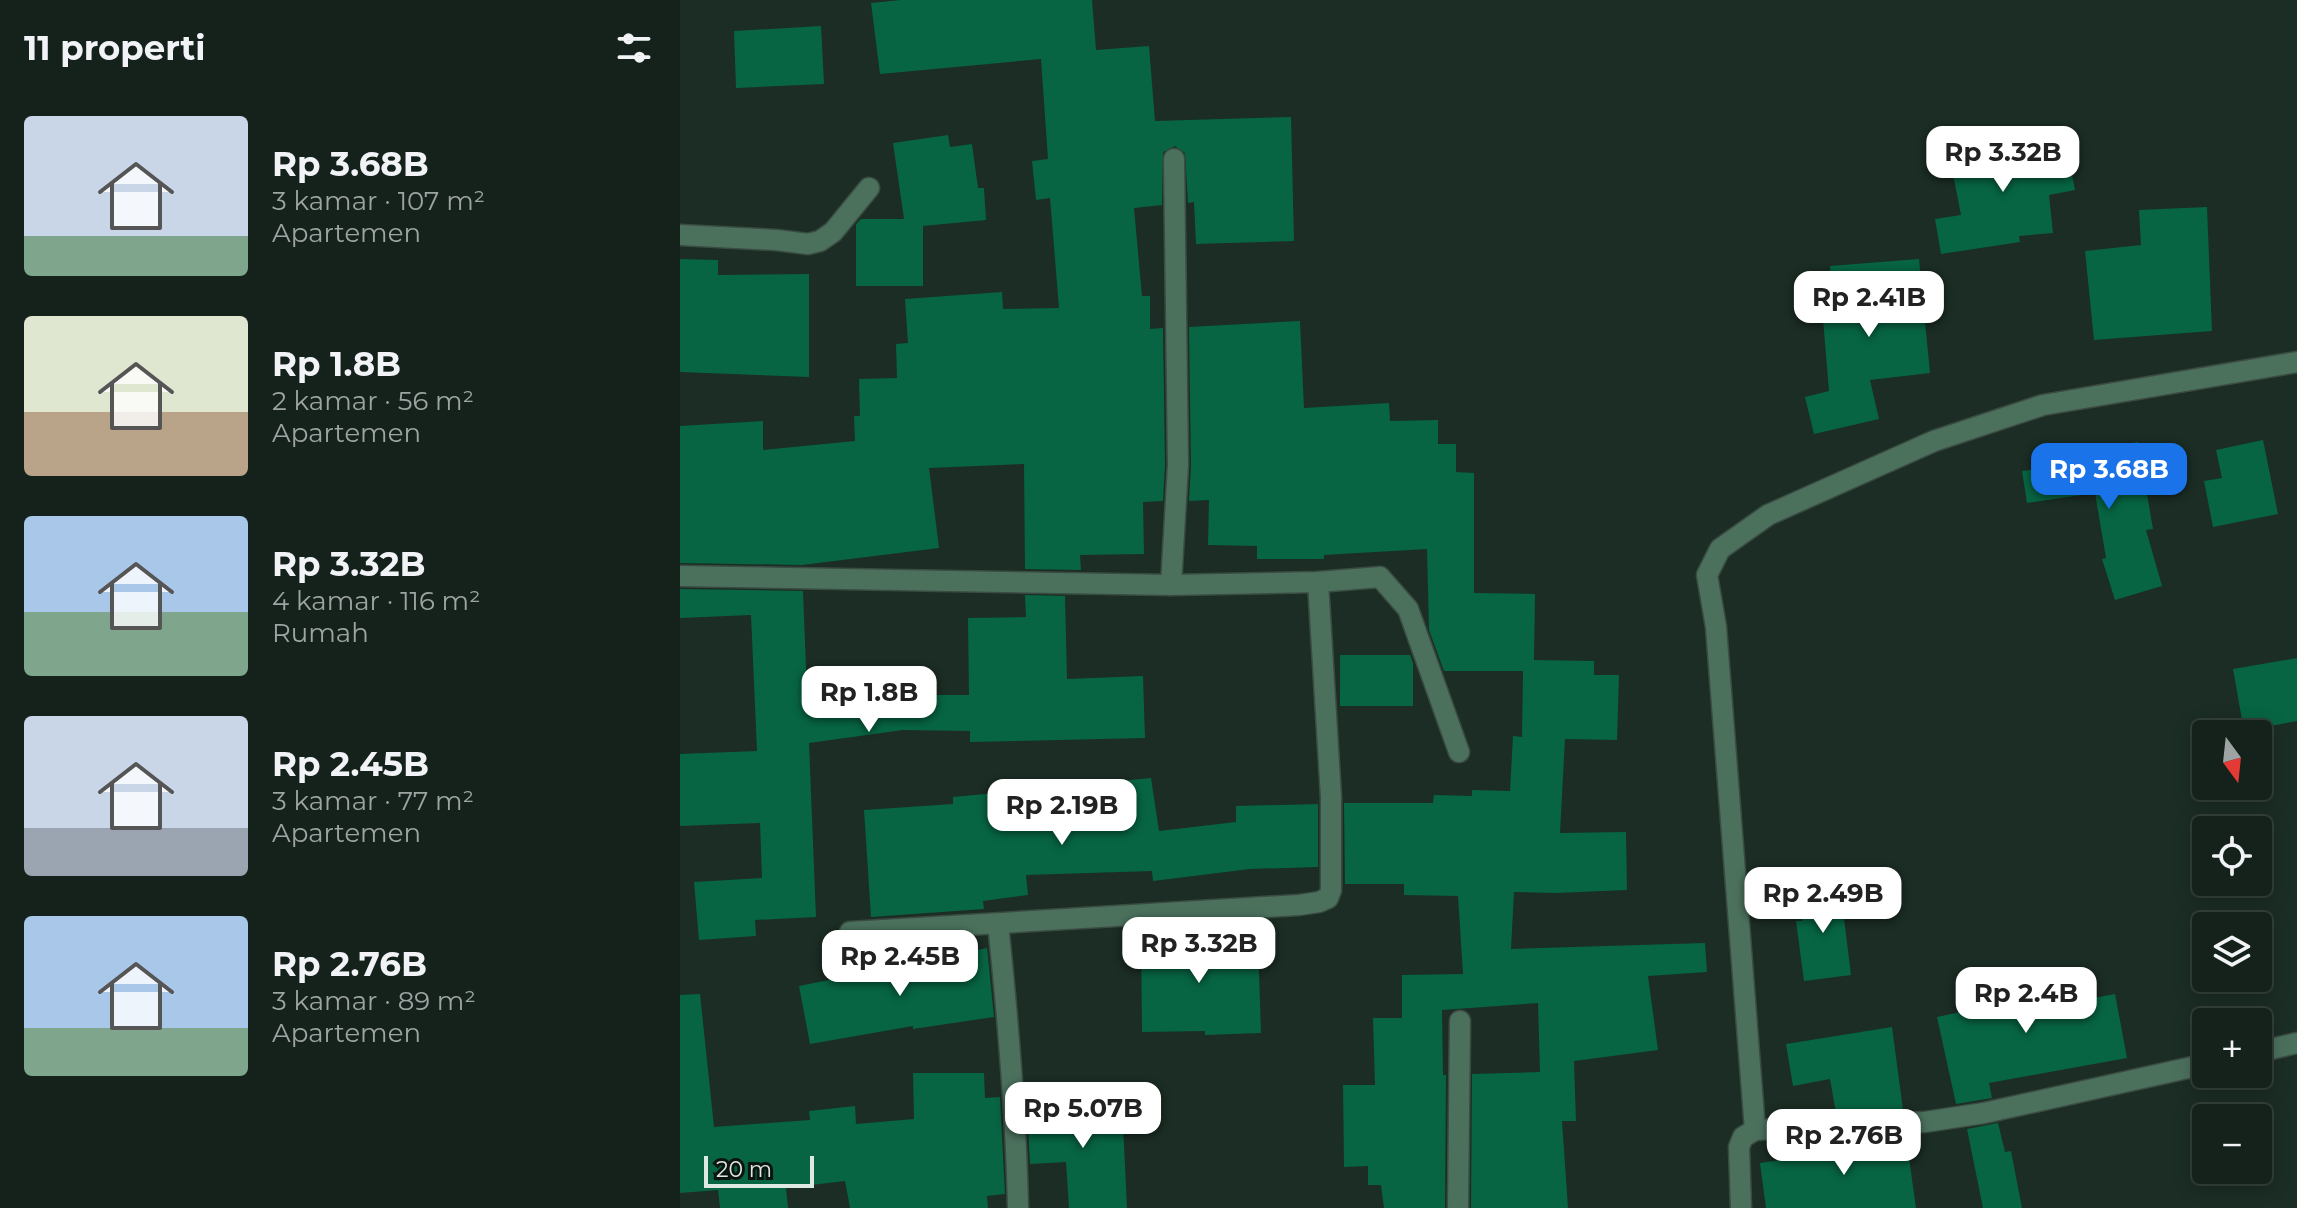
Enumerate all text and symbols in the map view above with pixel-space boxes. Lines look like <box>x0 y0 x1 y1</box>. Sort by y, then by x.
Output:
icon: filters <box>612 26 656 70</box>
text: 11 properti <box>24 27 205 69</box>
pin: Rp 3.32B <box>1920 126 2086 194</box>
text: Rp 3.32B <box>1944 136 2062 168</box>
text: Rp 3.68B <box>272 143 429 185</box>
icon: home <box>88 148 184 244</box>
text: 3 kamar · 107 m² <box>272 185 485 217</box>
text: Apartemen <box>272 217 421 249</box>
pin: Rp 2.41B <box>1786 271 1952 339</box>
text: Rp 2.41B <box>1812 281 1926 313</box>
text: Rp 1.8B <box>272 343 401 385</box>
icon: home <box>88 348 184 444</box>
text: 2 kamar · 56 m² <box>272 385 474 417</box>
text: Apartemen <box>272 417 421 449</box>
pin: Rp 3.68B <box>2026 443 2192 511</box>
text: Rp 3.68B <box>2049 453 2169 485</box>
text: Rp 3.32B <box>272 543 425 585</box>
icon: home <box>88 548 184 644</box>
text: 4 kamar · 116 m² <box>272 585 480 617</box>
text: Rumah <box>272 617 369 649</box>
pin: Rp 1.8B <box>795 666 943 734</box>
text: Rp 1.8B <box>820 676 918 708</box>
north arrow <box>2192 720 2272 800</box>
map controls <box>2192 720 2272 1184</box>
text: Rp 2.45B <box>272 743 429 785</box>
icon: home <box>88 748 184 844</box>
pin: Rp 2.19B <box>979 779 1145 847</box>
text: 3 kamar · 77 m² <box>272 785 474 817</box>
text: Rp 2.19B <box>1005 789 1119 821</box>
button: locate <box>2192 816 2272 896</box>
text: Apartemen <box>272 817 421 849</box>
pin: Rp 2.49B <box>1740 867 1906 935</box>
text: Rp 2.49B <box>1762 877 1884 909</box>
button: layers <box>2192 912 2272 992</box>
pin: Rp 3.32B <box>1116 917 1282 985</box>
text: Rp 3.32B <box>1140 927 1258 959</box>
pin: Rp 2.45B <box>817 930 983 998</box>
text: Rp 2.45B <box>840 940 960 972</box>
text: Rp 2.76B <box>272 943 427 985</box>
icon: home <box>88 948 184 1044</box>
pin: Rp 2.4B <box>1952 967 2100 1035</box>
text: Rp 2.4B <box>1974 977 2078 1009</box>
text: 3 kamar · 89 m² <box>272 985 476 1017</box>
button: + <box>2192 1008 2272 1088</box>
text: Apartemen <box>272 1017 421 1049</box>
pin: Rp 5.07B <box>1000 1082 1166 1150</box>
text: Rp 5.07B <box>1023 1092 1143 1124</box>
button: − <box>2192 1104 2272 1184</box>
pin: Rp 2.76B <box>1761 1109 1927 1177</box>
text: Rp 2.76B <box>1785 1119 1903 1151</box>
scale bar <box>704 1152 814 1188</box>
text: 20 m <box>716 1156 772 1183</box>

